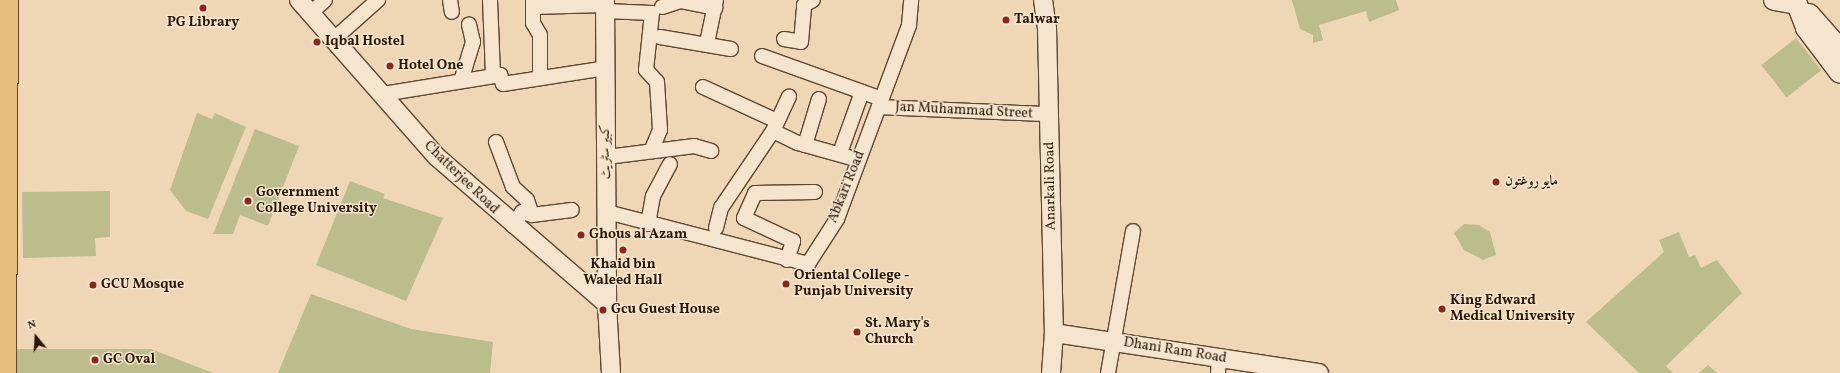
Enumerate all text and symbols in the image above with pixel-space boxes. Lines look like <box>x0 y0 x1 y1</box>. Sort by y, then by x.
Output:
marker: PG Library <box>198 3 208 13</box>
place label: Talwar <box>1014 12 1060 28</box>
place label: PG Library <box>167 15 239 31</box>
marker: Talwar <box>1001 15 1011 25</box>
place label: Iqbal Hostel <box>325 34 405 50</box>
marker: Iqbal Hostel <box>312 37 322 47</box>
place label: Hotel One <box>398 58 463 74</box>
marker: Hotel One <box>385 61 395 71</box>
street label: Jan Muhammad Street <box>895 99 1033 123</box>
street label: کبیر سٹریٹ <box>598 125 614 179</box>
street label: Chatterjee Road <box>420 138 502 218</box>
street label: Anarkali Road <box>1042 142 1060 230</box>
street label: Abkari Road <box>825 148 869 226</box>
place label: مایو روغتون <box>1505 174 1558 190</box>
marker: مایو روغتون <box>1490 176 1502 188</box>
place label: Government College University <box>256 185 377 218</box>
marker: Government College University <box>243 196 253 206</box>
place label: Ghous al Azam <box>589 227 687 243</box>
marker: Ghous al Azam <box>576 230 586 240</box>
marker: Khaid bin Waleed Hall <box>618 245 628 255</box>
place label: Khaid bin Waleed Hall <box>584 257 662 290</box>
place label: Oriental College - Punjab University <box>794 268 913 300</box>
place label: GCU Mosque <box>101 277 184 293</box>
marker: Oriental College - Punjab University <box>781 279 791 289</box>
marker: GCU Mosque <box>88 280 98 290</box>
place label: King Edward Medical University <box>1450 293 1575 326</box>
place label: Gcu Guest House <box>611 302 720 318</box>
marker: King Edward Medical University <box>1437 304 1447 314</box>
marker: Gcu Guest House <box>598 305 608 315</box>
place label: St. Mary's Church <box>865 316 930 348</box>
north arrow <box>16 317 56 357</box>
text: N <box>26 317 38 333</box>
marker: St. Mary's Church <box>852 327 862 337</box>
street label: Dhani Ram Road <box>1122 335 1228 367</box>
place label: GC Oval <box>103 352 155 368</box>
marker: GC Oval <box>90 355 100 365</box>

